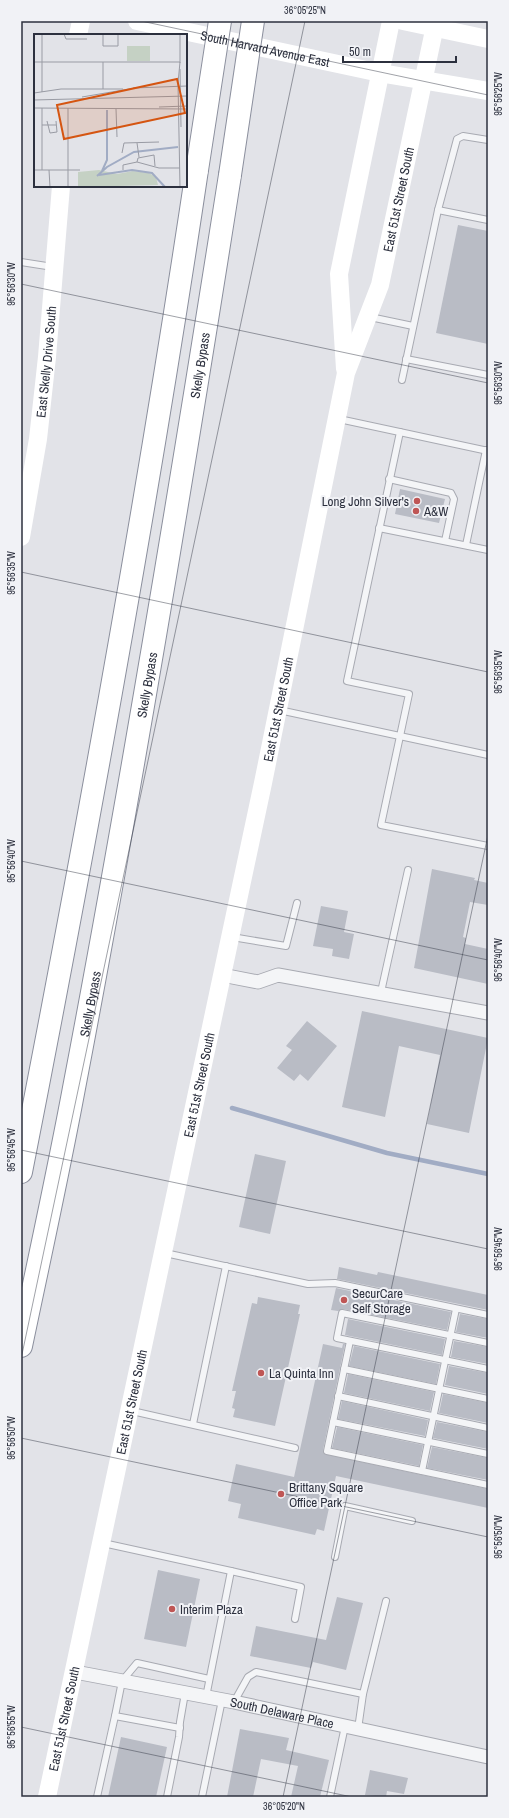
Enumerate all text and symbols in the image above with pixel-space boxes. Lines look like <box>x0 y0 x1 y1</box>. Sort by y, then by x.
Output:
text: 36°05'25"N <box>284 4 326 17</box>
street label: South Harvard Avenue East <box>199 26 331 71</box>
inset map <box>34 34 187 187</box>
scale bar <box>343 38 456 64</box>
text: 50 m <box>349 44 371 60</box>
text: 95°56'25"W <box>492 72 505 116</box>
street label: East 51st Street South <box>379 145 418 253</box>
text: 95°56'30"W <box>5 262 18 306</box>
street label: East Skelly Drive South <box>32 305 60 419</box>
street label: Skelly Bypass <box>186 331 213 399</box>
text: 95°56'30"W <box>492 361 505 405</box>
place label: Long John Silver's <box>322 493 409 510</box>
marker: Long John Silver's <box>412 496 422 506</box>
place label: A&W <box>423 503 448 520</box>
marker: A&W <box>411 506 421 516</box>
text: 95°56'35"W <box>5 551 18 595</box>
text: 95°56'35"W <box>492 650 505 694</box>
street label: Skelly Bypass <box>133 651 161 719</box>
street label: East 51st Street South <box>259 655 297 763</box>
text: 95°56'40"W <box>5 839 18 883</box>
text: 95°56'40"W <box>492 938 505 982</box>
street label: Skelly Bypass <box>75 970 104 1038</box>
street label: East 51st Street South <box>179 1031 218 1139</box>
text: 95°56'45"W <box>5 1128 18 1172</box>
text: 95°56'45"W <box>492 1227 505 1271</box>
place label: SecurCare Self Storage <box>352 1285 411 1317</box>
marker: SecurCare Self Storage <box>339 1295 349 1305</box>
street label: East 51st Street South <box>112 1348 151 1456</box>
place label: La Quinta Inn <box>269 1365 334 1382</box>
marker: La Quinta Inn <box>256 1368 266 1378</box>
text: 95°56'50"W <box>5 1416 18 1460</box>
place label: Brittany Square Office Park <box>289 1479 363 1511</box>
marker: Brittany Square Office Park <box>276 1489 286 1499</box>
text: 95°56'50"W <box>492 1515 505 1559</box>
place label: Interim Plaza <box>180 1601 243 1618</box>
marker: Interim Plaza <box>167 1604 177 1614</box>
street label: East 51st Street South <box>44 1665 83 1773</box>
street label: South Delaware Place <box>229 1693 336 1732</box>
text: 95°56'55"W <box>5 1705 18 1749</box>
text: 36°05'20"N <box>263 1800 305 1813</box>

